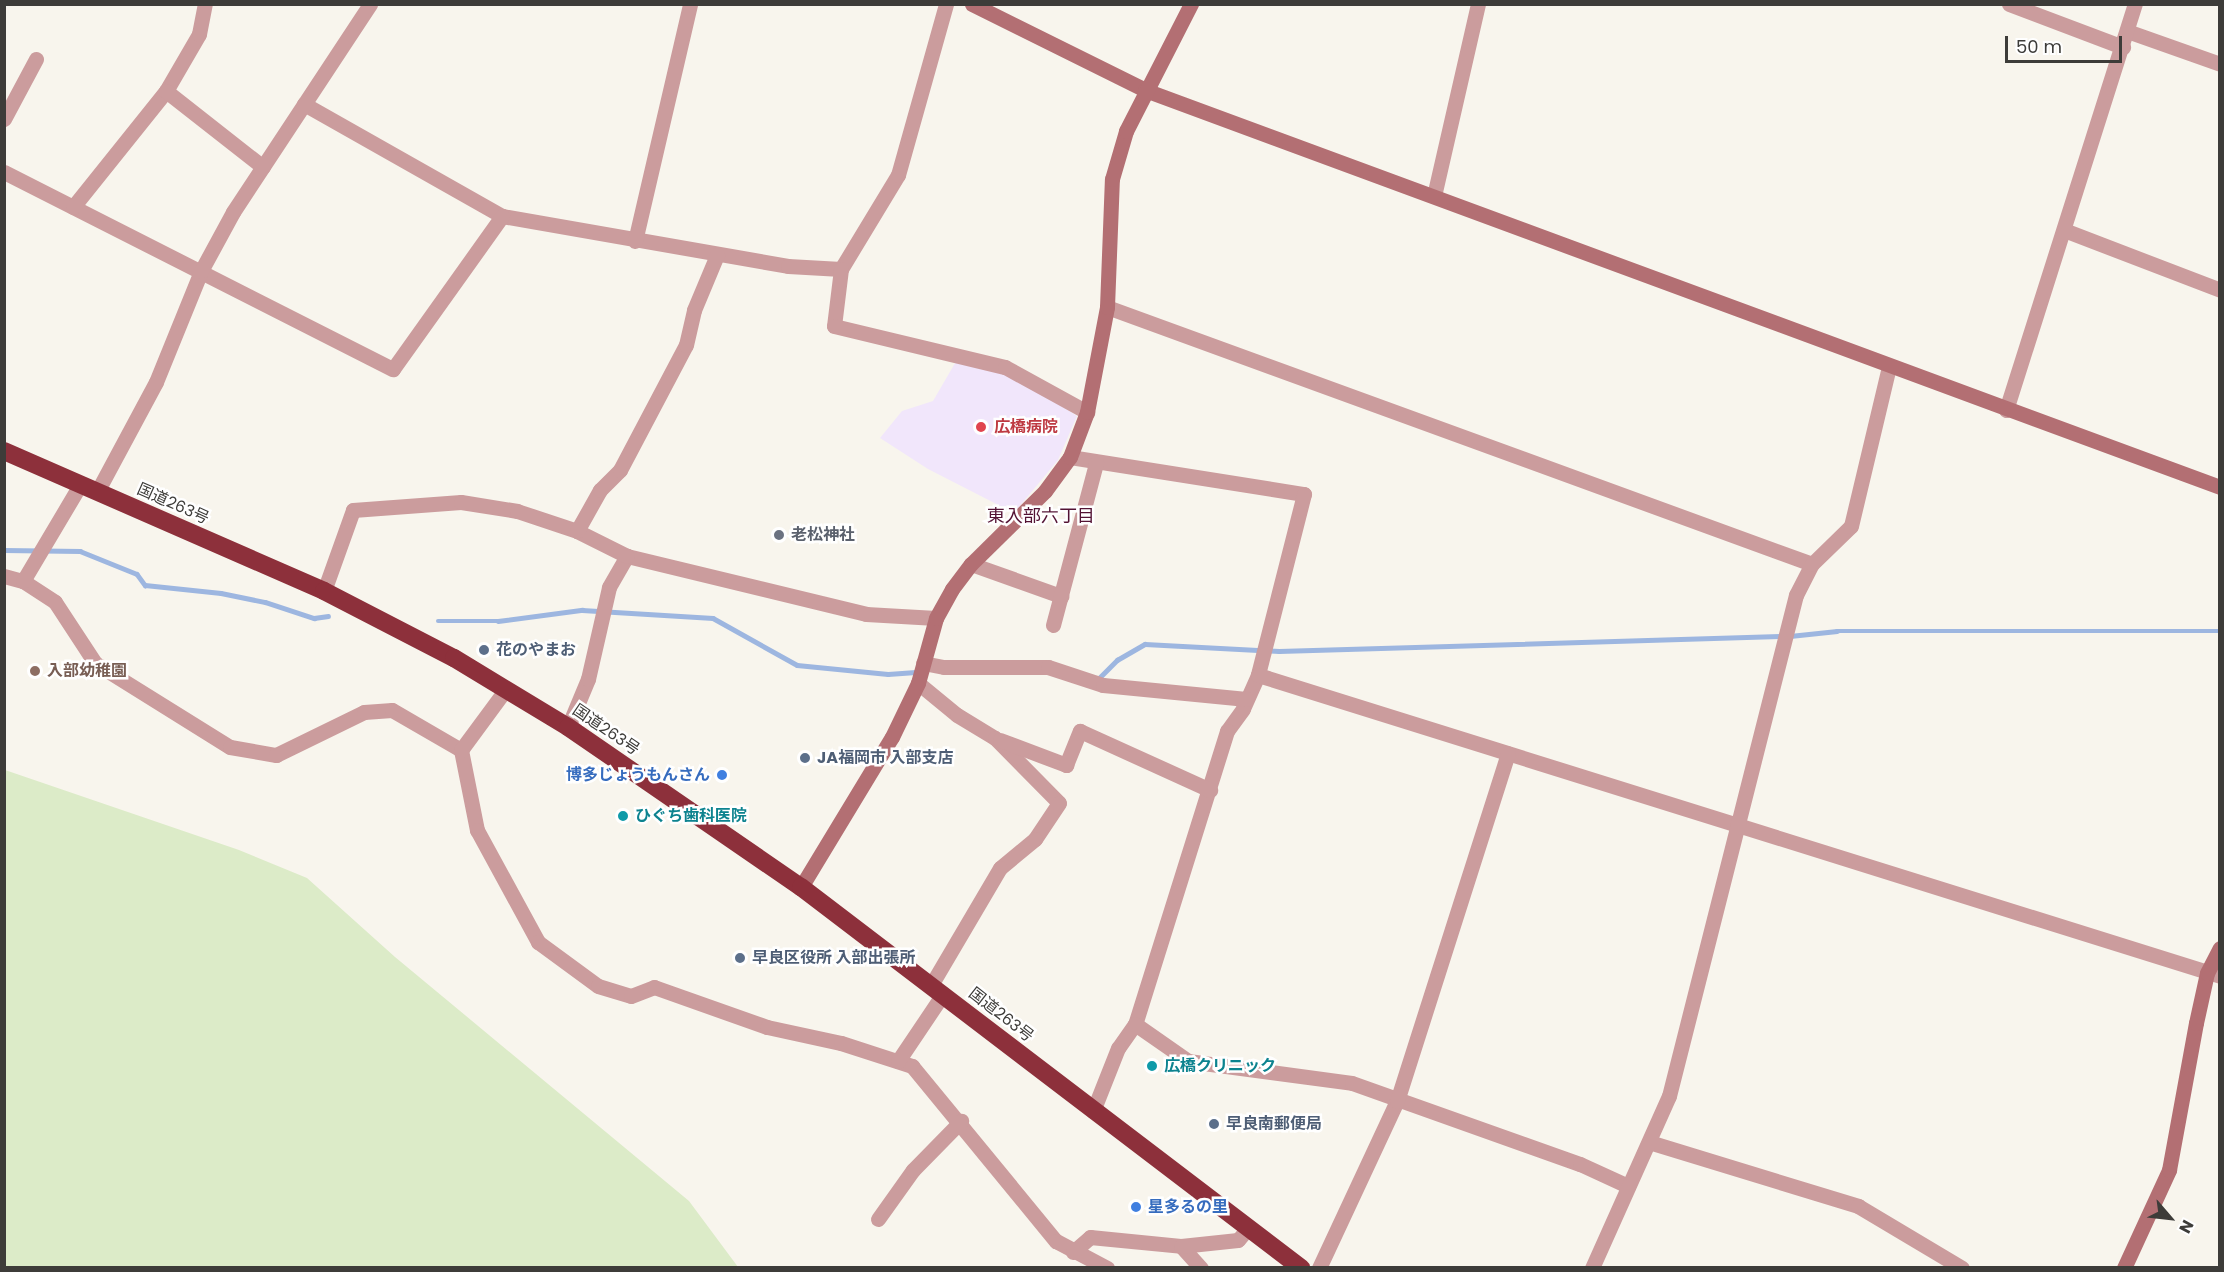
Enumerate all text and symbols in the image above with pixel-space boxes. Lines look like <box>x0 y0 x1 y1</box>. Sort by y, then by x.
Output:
scale bar <box>2008 24 2125 62</box>
text: 50 m <box>2016 34 2062 59</box>
place label: 広橋病院 <box>994 417 1058 437</box>
marker: 広橋病院 <box>972 418 990 436</box>
street label: 国道263号 <box>134 480 212 528</box>
district label: 東入部六丁目 <box>987 505 1095 527</box>
place label: 老松神社 <box>791 525 855 545</box>
marker: 老松神社 <box>772 528 786 542</box>
place label: 花のやまお <box>496 640 576 660</box>
marker: 花のやまお <box>477 643 491 657</box>
place label: 入部幼稚園 <box>47 661 127 681</box>
marker: 入部幼稚園 <box>28 664 42 678</box>
street label: 国道263号 <box>569 701 643 759</box>
place label: JA福岡市 入部支店 <box>817 748 953 768</box>
marker: JA福岡市 入部支店 <box>798 751 812 765</box>
place label: 博多じょうもんさん <box>566 765 710 785</box>
marker: 博多じょうもんさん <box>715 768 729 782</box>
place label: ひぐち歯科医院 <box>635 806 747 826</box>
marker: ひぐち歯科医院 <box>616 809 630 823</box>
place label: 早良区役所 入部出張所 <box>752 948 915 968</box>
marker: 早良区役所 入部出張所 <box>733 951 747 965</box>
street label: 国道263号 <box>965 984 1037 1046</box>
place label: 広橋クリニック <box>1164 1056 1276 1076</box>
marker: 広橋クリニック <box>1145 1059 1159 1073</box>
place label: 早良南郵便局 <box>1226 1114 1322 1134</box>
marker: 早良南郵便局 <box>1207 1117 1221 1131</box>
north arrow <box>2140 1188 2200 1248</box>
place label: 星多るの里 <box>1148 1197 1228 1217</box>
marker: 星多るの里 <box>1129 1200 1143 1214</box>
text: N <box>2173 1216 2199 1237</box>

